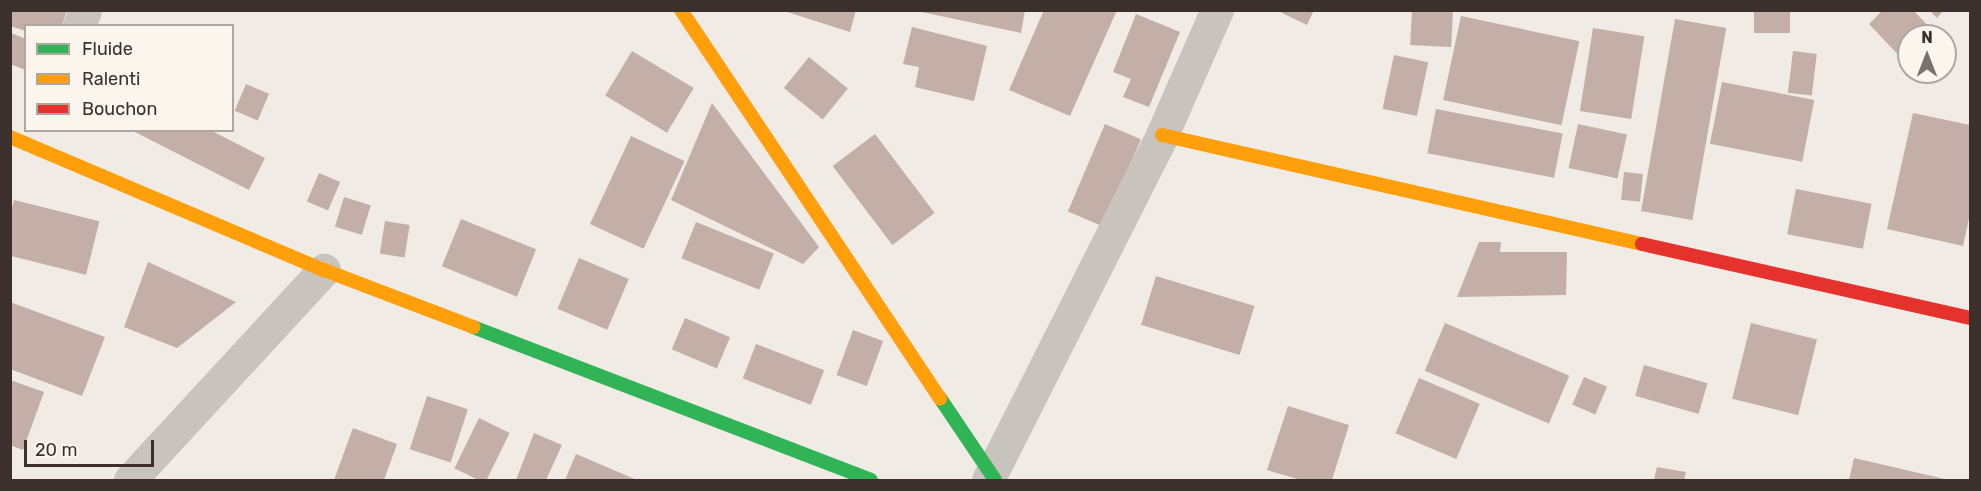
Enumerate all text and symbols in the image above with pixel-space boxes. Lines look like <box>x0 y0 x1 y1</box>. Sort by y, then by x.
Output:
legend <box>24 24 234 132</box>
north arrow <box>1897 24 1957 84</box>
text: N <box>1921 28 1933 47</box>
text: Fluide <box>82 38 133 60</box>
text: Ralenti <box>82 68 140 90</box>
text: Bouchon <box>82 98 157 120</box>
scale bar <box>27 428 158 466</box>
text: 20 m <box>35 439 77 461</box>

